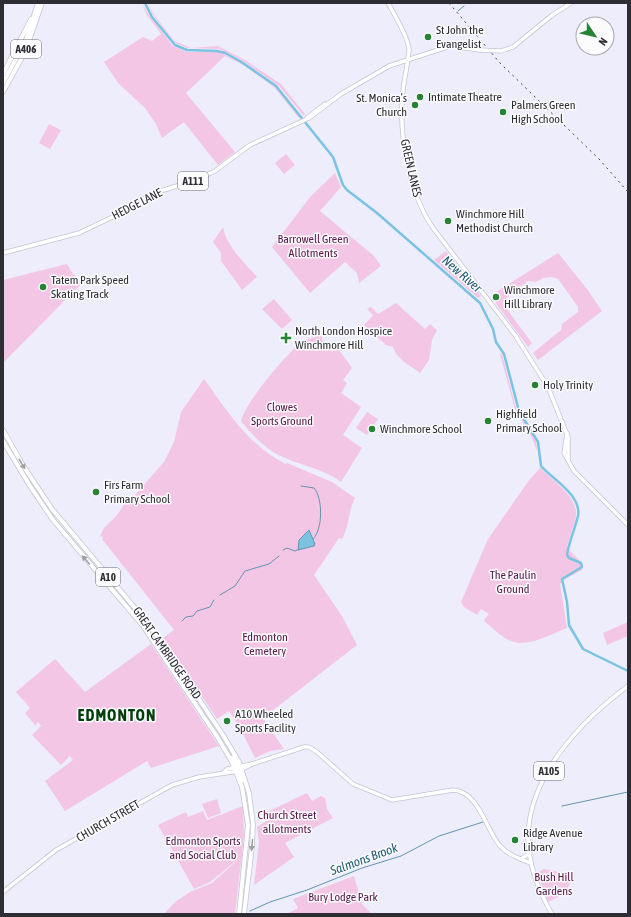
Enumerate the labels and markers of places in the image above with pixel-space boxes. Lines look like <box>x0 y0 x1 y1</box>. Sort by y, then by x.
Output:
place label: St John the Evangelist <box>436 23 484 51</box>
marker: St John the Evangelist <box>423 32 433 42</box>
place label: Intimate Theatre <box>428 90 502 104</box>
place label: St. Monica’s Church <box>356 91 407 119</box>
marker: Intimate Theatre <box>415 92 425 102</box>
place label: Palmers Green High School <box>511 98 575 126</box>
marker: St. Monica’s Church <box>410 100 420 110</box>
marker: Palmers Green High School <box>498 107 508 117</box>
place label: Winchmore Hill Methodist Church <box>456 207 533 235</box>
marker: Winchmore Hill Methodist Church <box>443 216 453 226</box>
place label: Tatem Park Speed Skating Track <box>51 273 129 301</box>
marker: Tatem Park Speed Skating Track <box>38 282 48 292</box>
place label: Winchmore Hill Library <box>504 283 555 311</box>
marker: Winchmore Hill Library <box>491 292 501 302</box>
place label: North London Hospice Winchmore Hill <box>295 324 392 352</box>
marker: North London Hospice Winchmore Hill <box>280 332 292 344</box>
place label: Holy Trinity <box>543 378 593 392</box>
marker: Holy Trinity <box>530 380 540 390</box>
place label: Highfield Primary School <box>496 407 563 435</box>
marker: Highfield Primary School <box>483 416 493 426</box>
place label: Winchmore School <box>380 422 463 436</box>
marker: Winchmore School <box>367 424 377 434</box>
place label: Firs Farm Primary School <box>104 478 171 506</box>
marker: Firs Farm Primary School <box>91 487 101 497</box>
place label: A10 Wheeled Sports Facility <box>235 707 296 735</box>
marker: A10 Wheeled Sports Facility <box>222 716 232 726</box>
place label: Ridge Avenue Library <box>523 826 583 854</box>
marker: Ridge Avenue Library <box>510 835 520 845</box>

